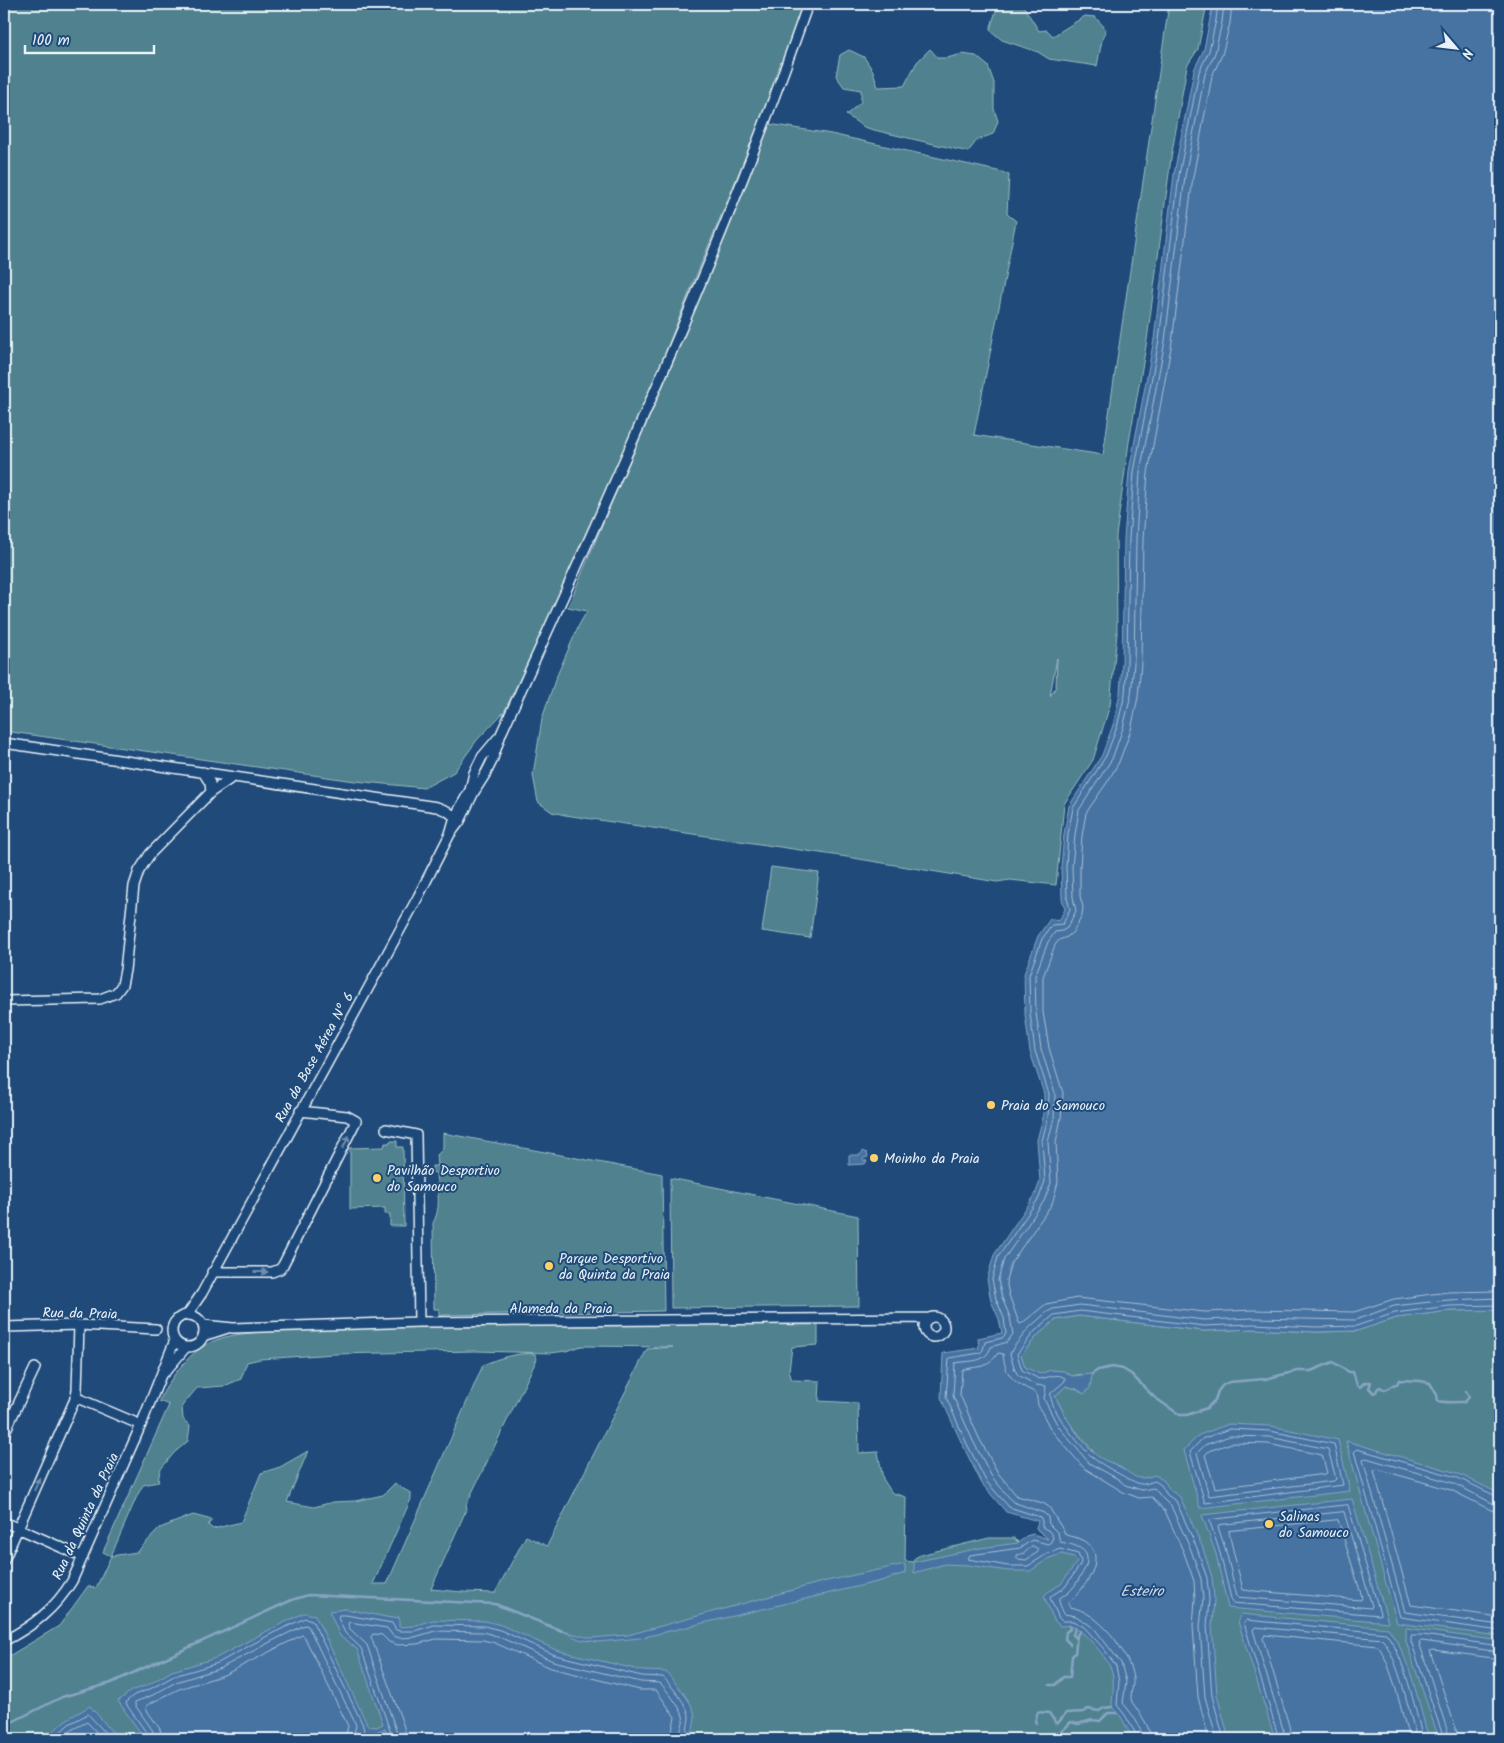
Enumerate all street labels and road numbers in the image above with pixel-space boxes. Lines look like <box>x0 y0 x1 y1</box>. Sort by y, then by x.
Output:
street label: Rua da Base Aérea Nº 6 <box>270 988 360 1127</box>
street label: Alameda da Praia <box>510 1298 612 1320</box>
street label: Rua da Praia <box>42 1302 118 1326</box>
street label: Rua da Quinta da Praia <box>47 1449 125 1584</box>

